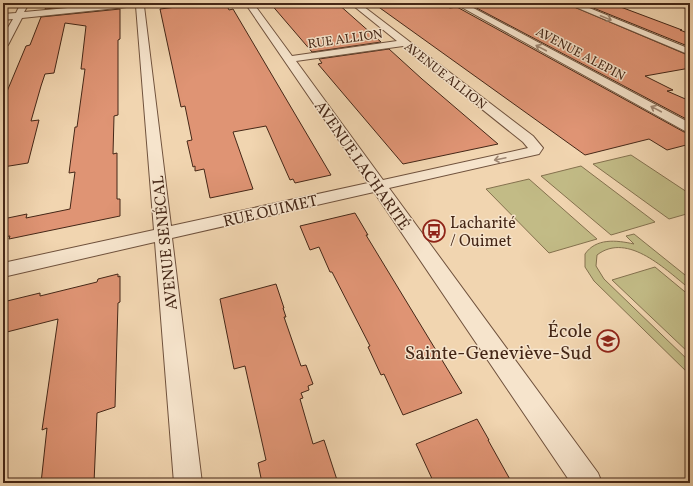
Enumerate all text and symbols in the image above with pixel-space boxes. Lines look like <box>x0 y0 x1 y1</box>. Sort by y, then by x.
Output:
one-way arrow <box>600 14 612 22</box>
street label: AVENUE ALEPIN <box>532 24 628 86</box>
street label: RUE ALLION <box>307 26 384 54</box>
street label: AVENUE ALLION <box>400 39 490 115</box>
one-way arrow <box>535 43 547 51</box>
street label: AVENUE LACHARITÉ <box>308 97 414 235</box>
one-way arrow <box>650 105 662 112</box>
one-way arrow <box>494 156 507 164</box>
street label: AVENUE SENÉCAL <box>148 174 184 311</box>
street label: RUE OUIMET <box>221 190 320 233</box>
place label: Lacharité / Ouimet <box>450 213 516 253</box>
bus stop icon: Lacharité / Ouimet <box>421 218 447 244</box>
place label: École Sainte-Geneviève-Sud <box>405 319 592 367</box>
school or university icon: École Sainte-Geneviève-Sud <box>595 328 621 354</box>

